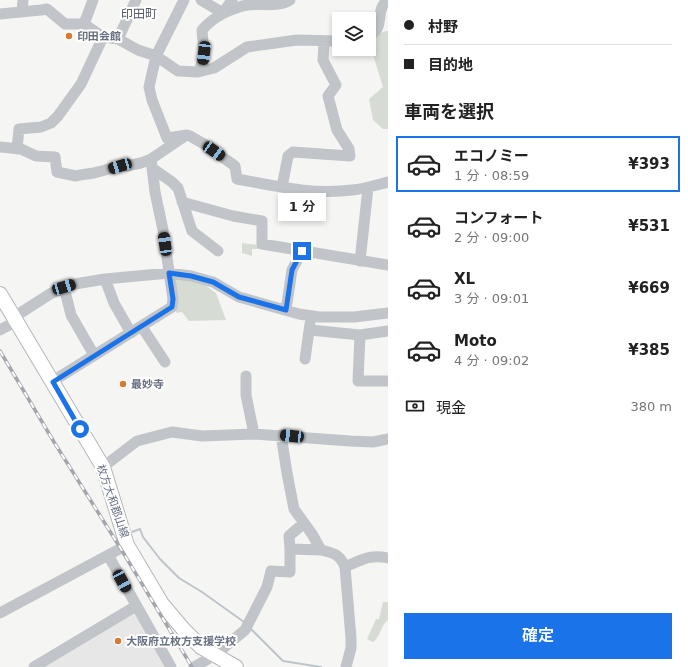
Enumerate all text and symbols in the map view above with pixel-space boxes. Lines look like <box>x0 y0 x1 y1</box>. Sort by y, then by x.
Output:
district label: 印田町 <box>121 7 157 21</box>
map controls <box>332 12 376 56</box>
button: layers <box>332 12 376 56</box>
text: 村野 <box>428 18 458 36</box>
place label: 印田会館 <box>77 30 121 43</box>
marker: 印田会館 <box>64 31 74 41</box>
car <box>197 40 211 66</box>
text: 目的地 <box>428 56 473 74</box>
text: 車両を選択 <box>404 101 494 122</box>
car <box>201 139 227 163</box>
icon: car <box>406 146 442 182</box>
text: エコノミー <box>454 147 529 165</box>
text: ¥393 <box>628 155 670 173</box>
car <box>107 157 133 175</box>
text: 1 分 · 08:59 <box>454 168 529 183</box>
callout: 1 分 <box>278 193 326 221</box>
text: 1 分 <box>289 199 315 214</box>
icon: car <box>406 208 442 244</box>
text: コンフォート <box>454 209 544 227</box>
text: ¥531 <box>628 217 670 235</box>
text: 2 分 · 09:00 <box>454 230 529 245</box>
car <box>157 231 173 257</box>
route end <box>293 242 311 260</box>
icon: car <box>406 270 442 306</box>
text: XL <box>454 270 475 288</box>
car <box>51 278 77 296</box>
text: ¥669 <box>628 279 670 297</box>
text: 3 分 · 09:01 <box>454 291 529 306</box>
icon: car <box>406 332 442 368</box>
text: Moto <box>454 332 497 350</box>
text: ¥385 <box>628 341 670 359</box>
text: 4 分 · 09:02 <box>454 353 529 368</box>
place label: 最妙寺 <box>131 378 164 391</box>
marker: 最妙寺 <box>118 379 128 389</box>
icon: cash <box>404 395 426 417</box>
text: 現金 <box>436 399 466 417</box>
text: 380 m <box>630 399 672 414</box>
route start <box>71 420 89 438</box>
car <box>279 429 305 443</box>
street label: 枚方大和郡山線 <box>94 463 131 540</box>
car <box>111 568 133 594</box>
button: 確定 <box>404 613 672 659</box>
place label: 大阪府立枚方支援学校 <box>126 635 236 648</box>
marker: 大阪府立枚方支援学校 <box>113 636 123 646</box>

